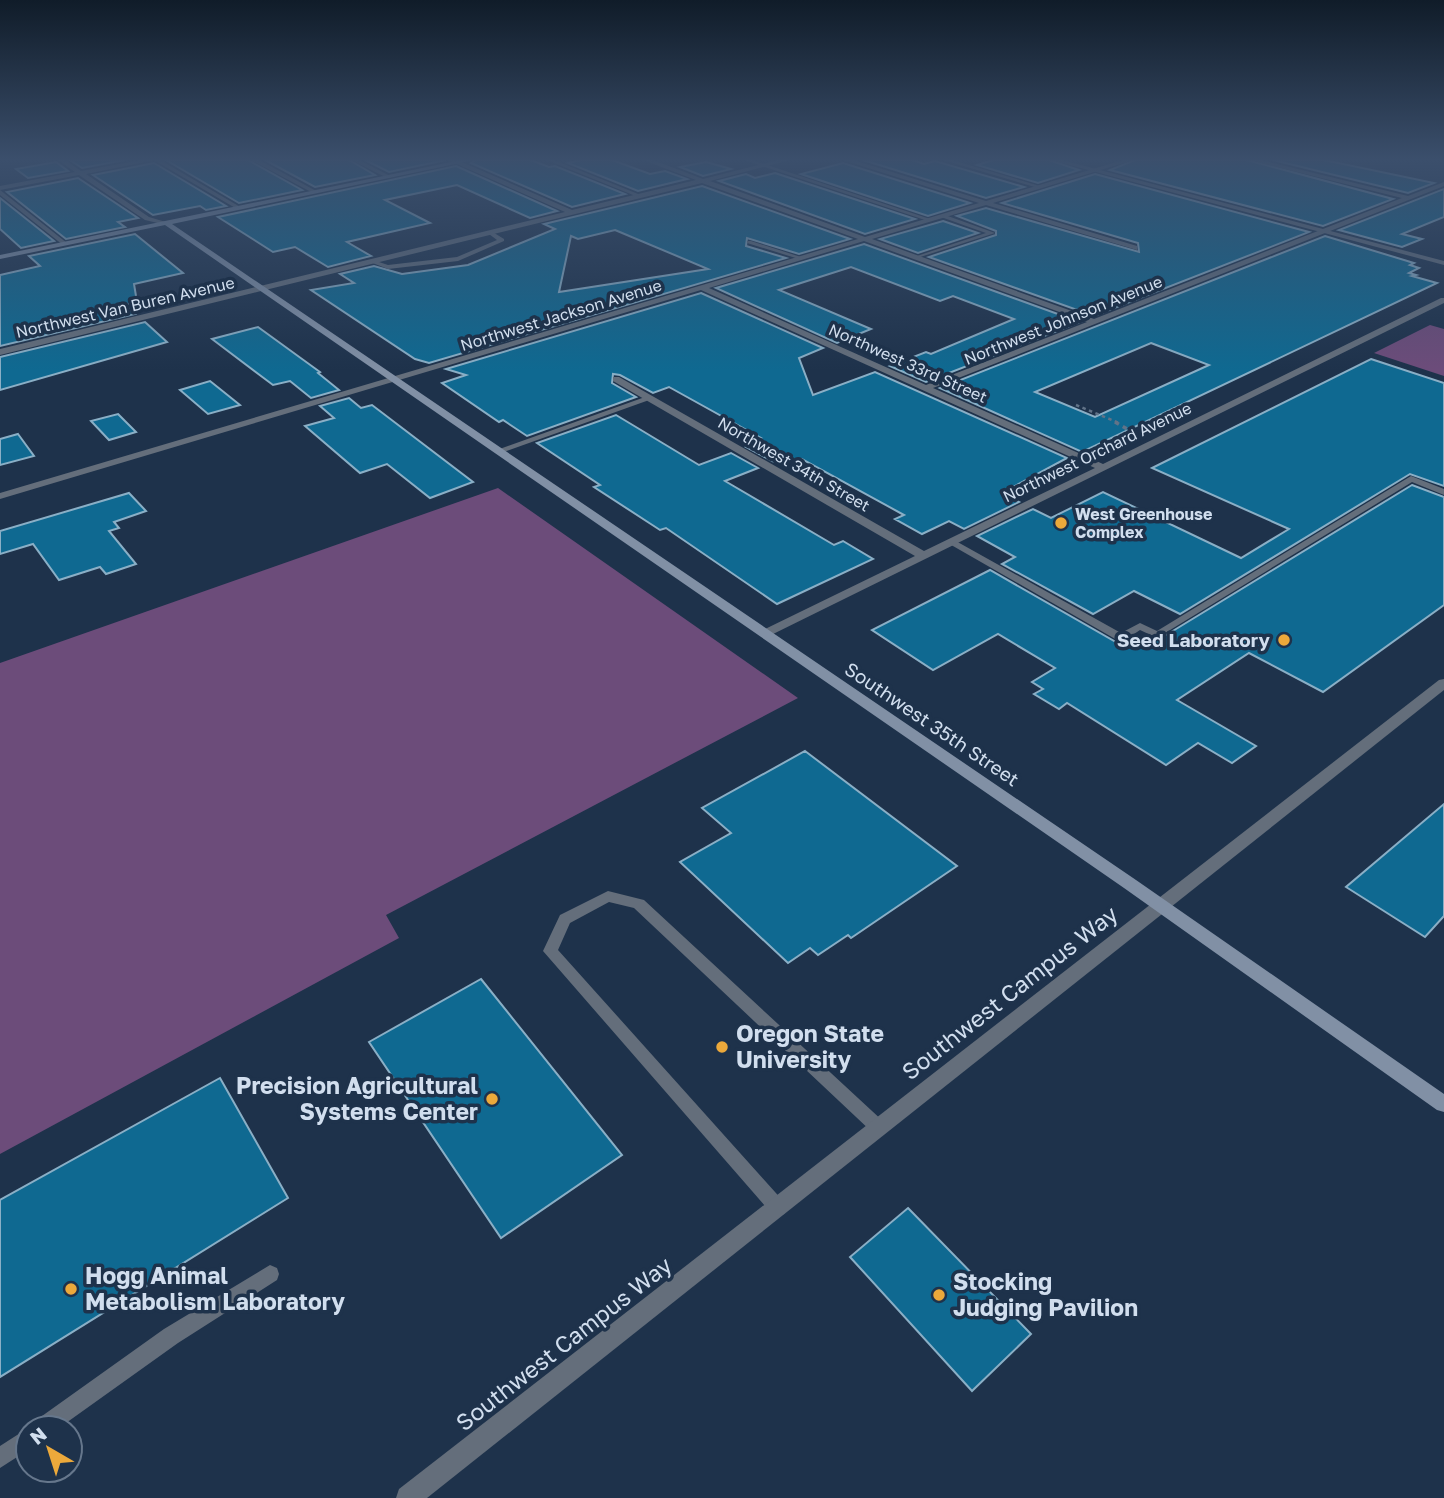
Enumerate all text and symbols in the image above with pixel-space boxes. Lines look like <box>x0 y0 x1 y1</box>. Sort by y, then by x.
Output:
street label: Northwest Johnson Avenue <box>961 271 1165 369</box>
street label: Northwest Van Buren Avenue <box>14 272 236 342</box>
street label: Northwest Jackson Avenue <box>458 275 664 355</box>
street label: Northwest 33rd Street <box>826 319 990 407</box>
street label: Northwest Orchard Avenue <box>999 398 1195 506</box>
street label: Northwest 34th Street <box>714 412 874 516</box>
place label: West Greenhouse Complex <box>1075 504 1212 542</box>
marker: West Greenhouse Complex <box>1053 515 1069 531</box>
place label: Seed Laboratory <box>1117 628 1271 651</box>
marker: Seed Laboratory <box>1276 632 1292 648</box>
street label: Southwest 35th Street <box>841 657 1024 790</box>
street label: Southwest Campus Way <box>896 899 1123 1085</box>
place label: Oregon State University <box>736 1019 884 1073</box>
marker: Oregon State University <box>714 1039 730 1055</box>
place label: Precision Agricultural Systems Center <box>236 1071 478 1125</box>
marker: Precision Agricultural Systems Center <box>484 1091 500 1107</box>
street label: Southwest Campus Way <box>450 1250 677 1436</box>
place label: Hogg Animal Metabolism Laboratory <box>85 1261 345 1315</box>
place label: Stocking Judging Pavilion <box>953 1267 1138 1321</box>
marker: Hogg Animal Metabolism Laboratory <box>63 1281 79 1297</box>
marker: Stocking Judging Pavilion <box>931 1287 947 1303</box>
north arrow <box>14 1414 84 1484</box>
text: N <box>25 1422 51 1449</box>

